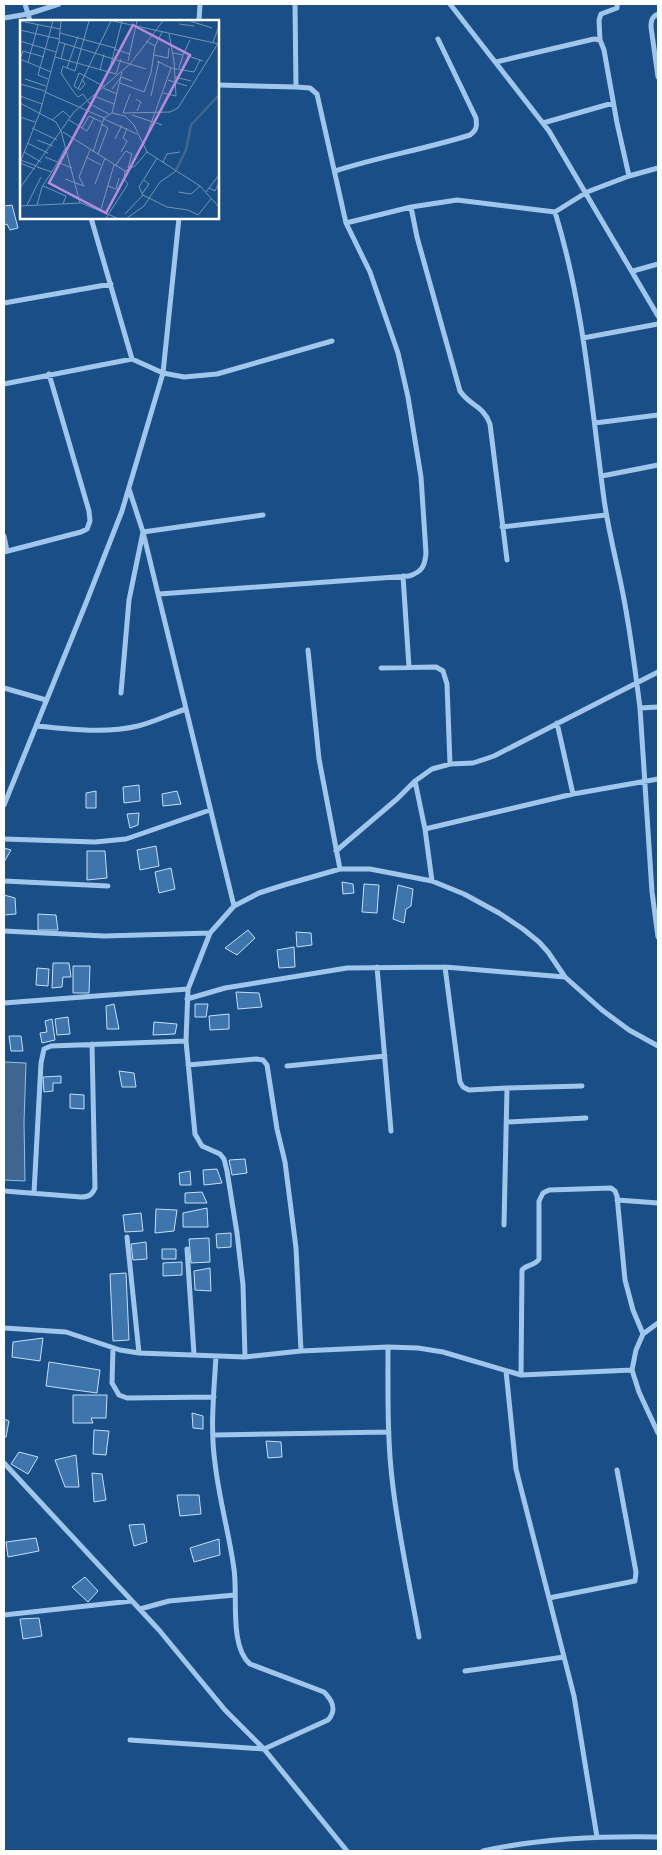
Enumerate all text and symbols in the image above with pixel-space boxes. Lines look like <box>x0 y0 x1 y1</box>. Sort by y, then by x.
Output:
inset map <box>20 20 219 219</box>

